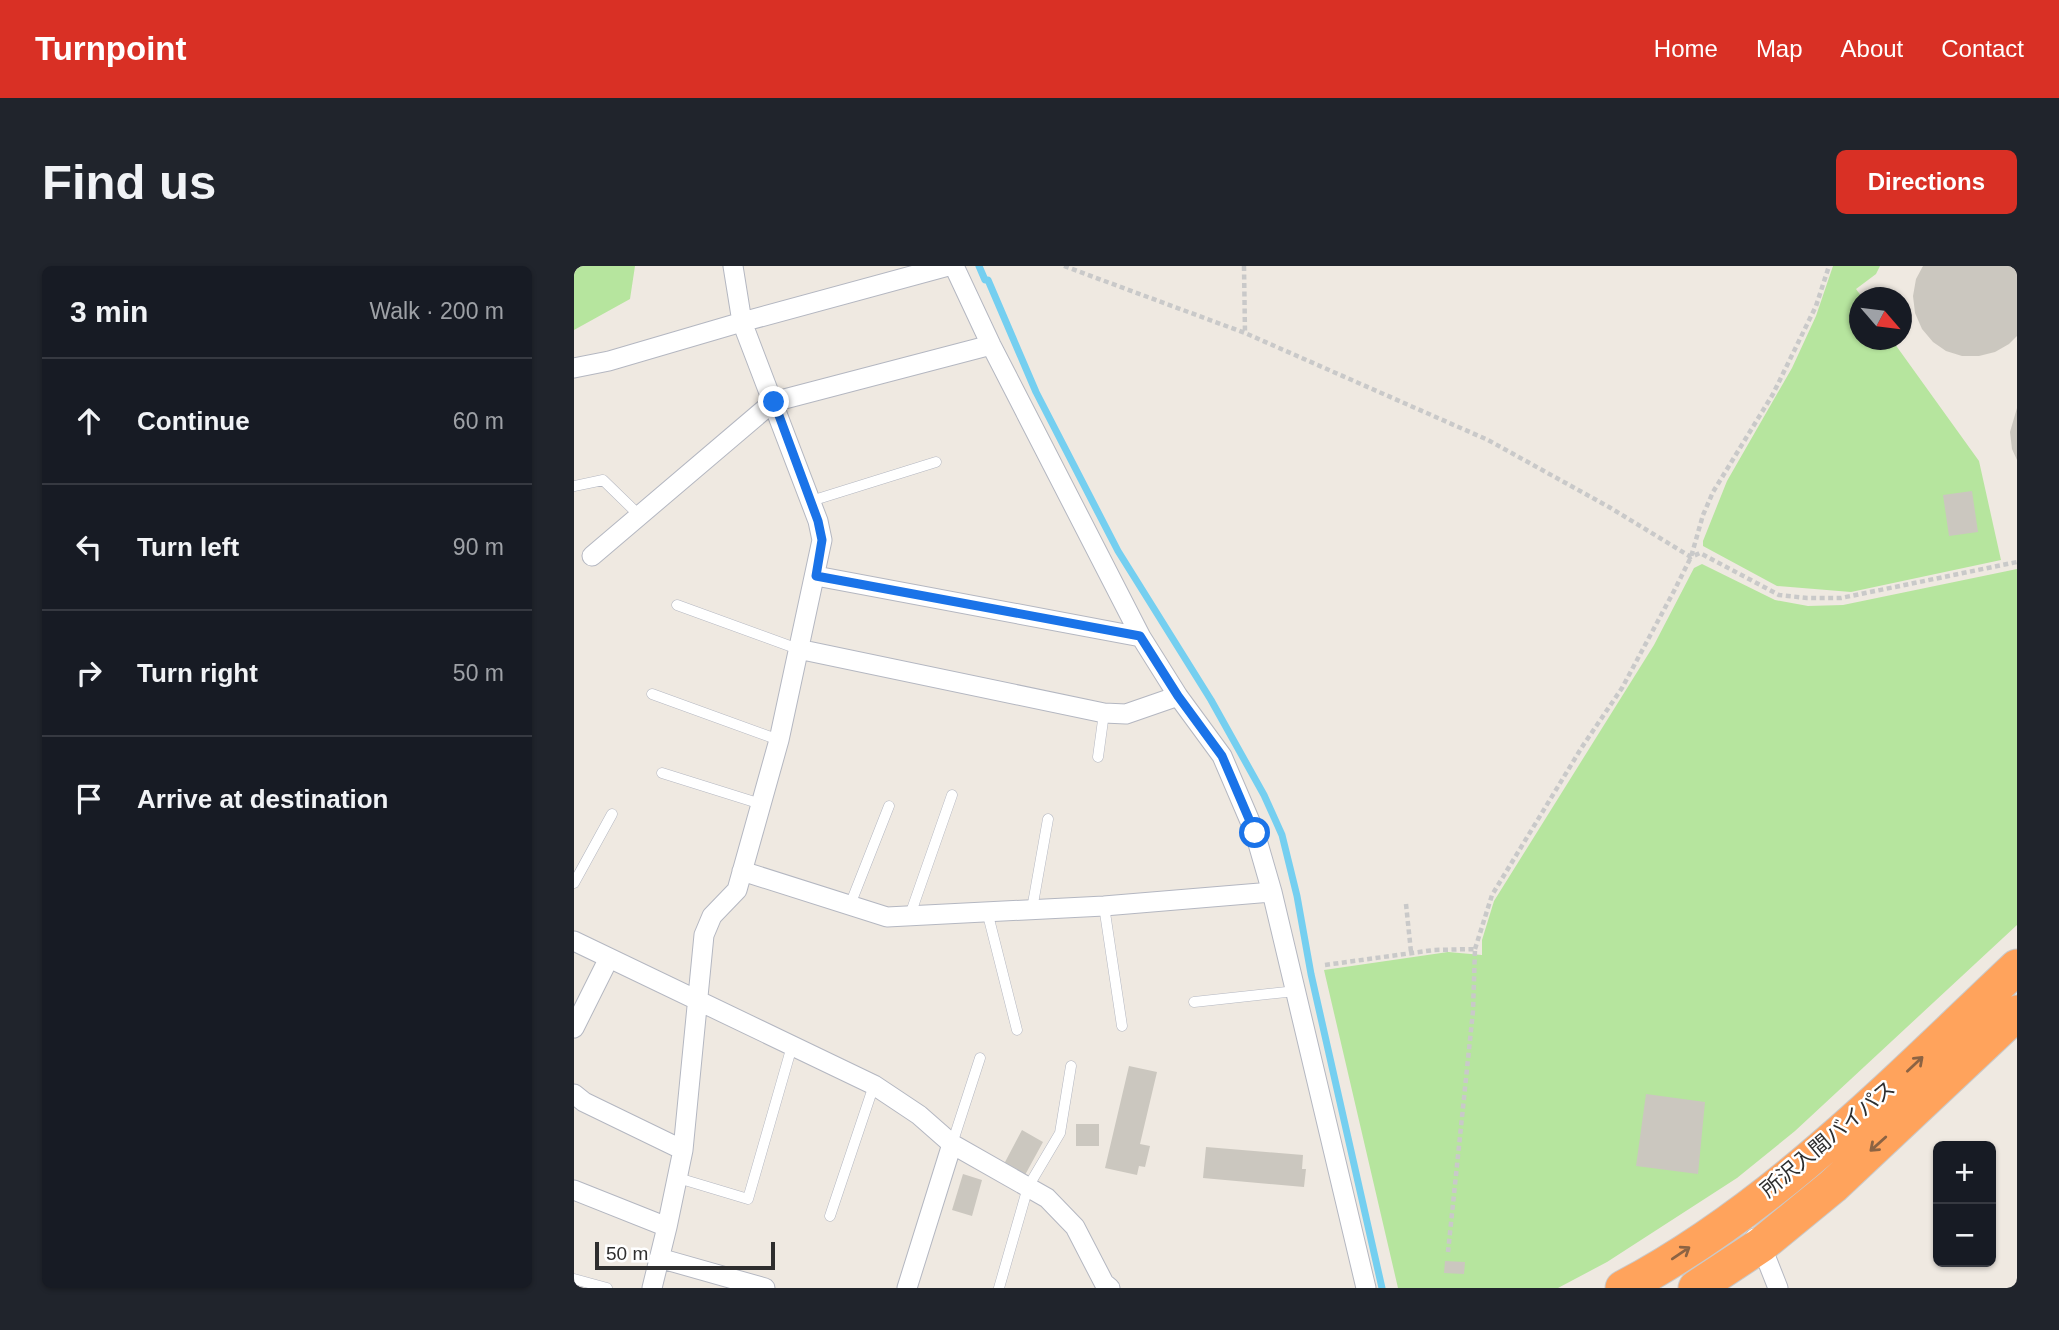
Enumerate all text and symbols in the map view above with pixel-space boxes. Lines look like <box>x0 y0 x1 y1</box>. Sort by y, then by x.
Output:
text: Turnpoint <box>35 30 187 67</box>
text: Home <box>1654 35 1718 62</box>
text: Map <box>1756 35 1803 62</box>
text: About <box>1841 35 1903 62</box>
text: Contact <box>1941 35 2024 62</box>
button: Directions <box>1836 150 2017 214</box>
text: Find us <box>42 155 216 209</box>
north arrow <box>1849 287 1912 350</box>
text: 3 min <box>70 295 148 328</box>
text: Walk · 200 m <box>369 298 504 324</box>
route end <box>758 386 789 417</box>
icon: ahead <box>70 402 108 440</box>
text: Continue <box>137 406 250 436</box>
text: 60 m <box>453 408 504 434</box>
icon: left <box>70 528 108 566</box>
text: Turn left <box>137 532 239 562</box>
text: 90 m <box>453 534 504 560</box>
icon: right <box>70 654 108 692</box>
text: Turn right <box>137 658 258 688</box>
text: 50 m <box>453 660 504 686</box>
icon: arrive <box>70 780 108 818</box>
text: Arrive at destination <box>137 784 388 814</box>
route start <box>1239 817 1270 848</box>
one-way arrow <box>1906 1055 1923 1072</box>
street label: 所沢入間バイパス <box>1756 1076 1899 1201</box>
one-way arrow <box>1870 1136 1888 1152</box>
map controls <box>1933 1141 1996 1267</box>
button: + <box>1933 1141 1996 1204</box>
button: − <box>1933 1204 1996 1267</box>
scale bar <box>595 1239 775 1271</box>
text: 50 m <box>606 1243 648 1264</box>
one-way arrow <box>1671 1246 1690 1260</box>

